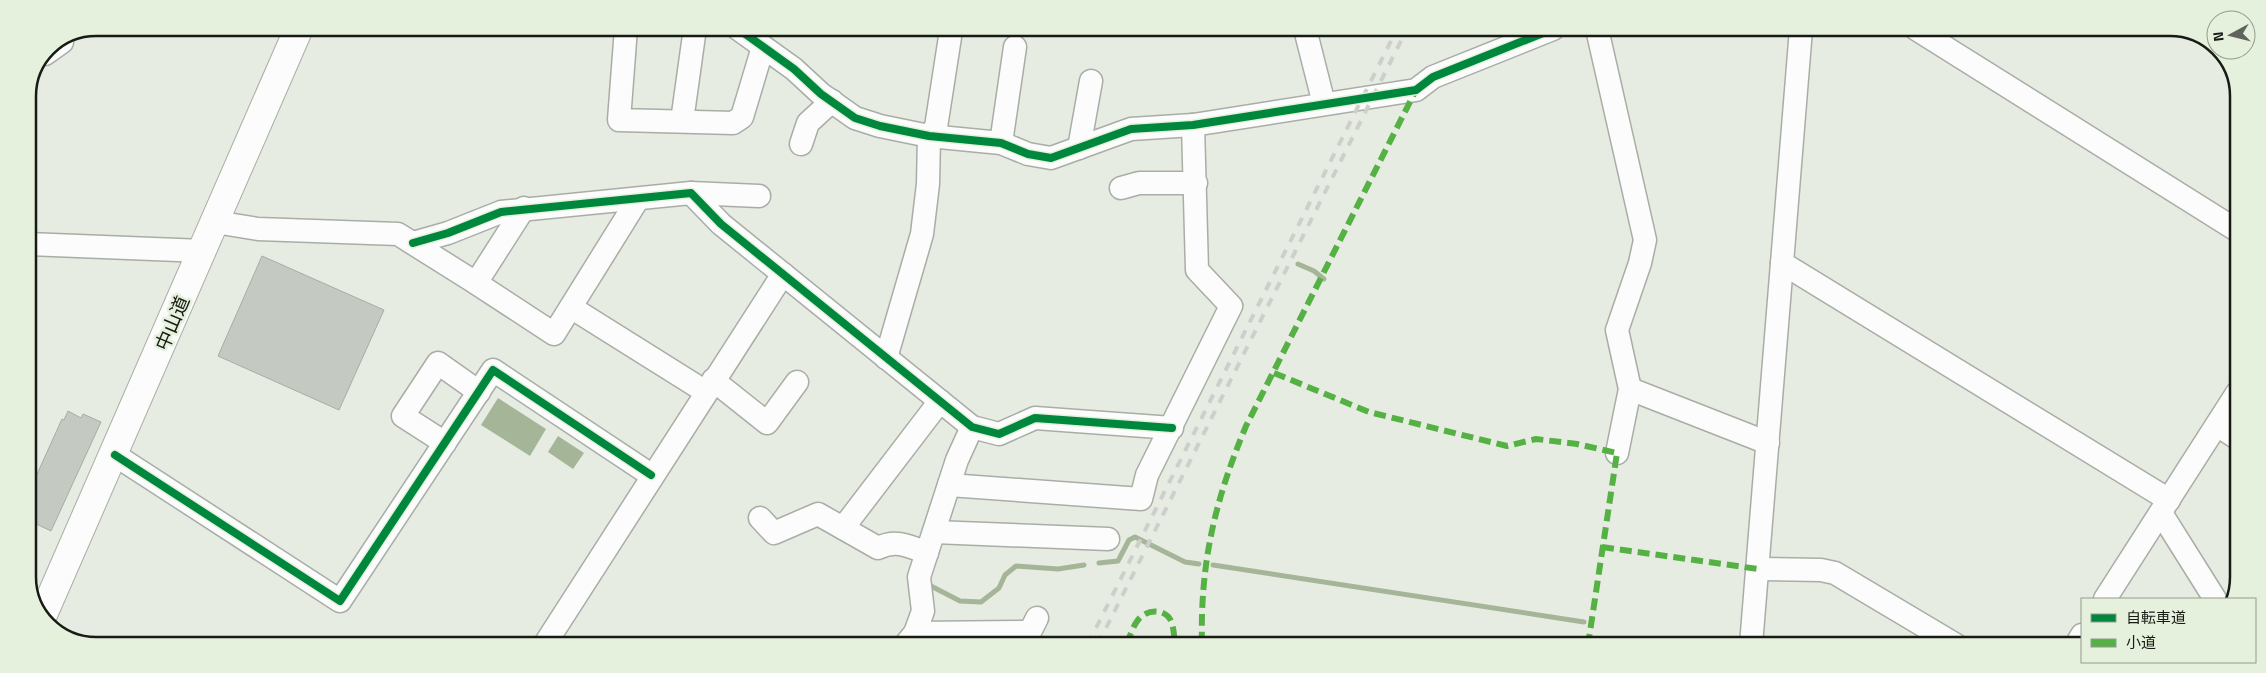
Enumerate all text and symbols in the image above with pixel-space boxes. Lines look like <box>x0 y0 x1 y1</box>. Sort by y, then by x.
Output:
north arrow <box>2206 10 2256 60</box>
text: N <box>2207 31 2229 43</box>
street label: 中山道 <box>147 291 196 355</box>
legend <box>2081 598 2256 663</box>
text: 自転車道 <box>2126 606 2186 629</box>
text: 小道 <box>2126 631 2156 654</box>

